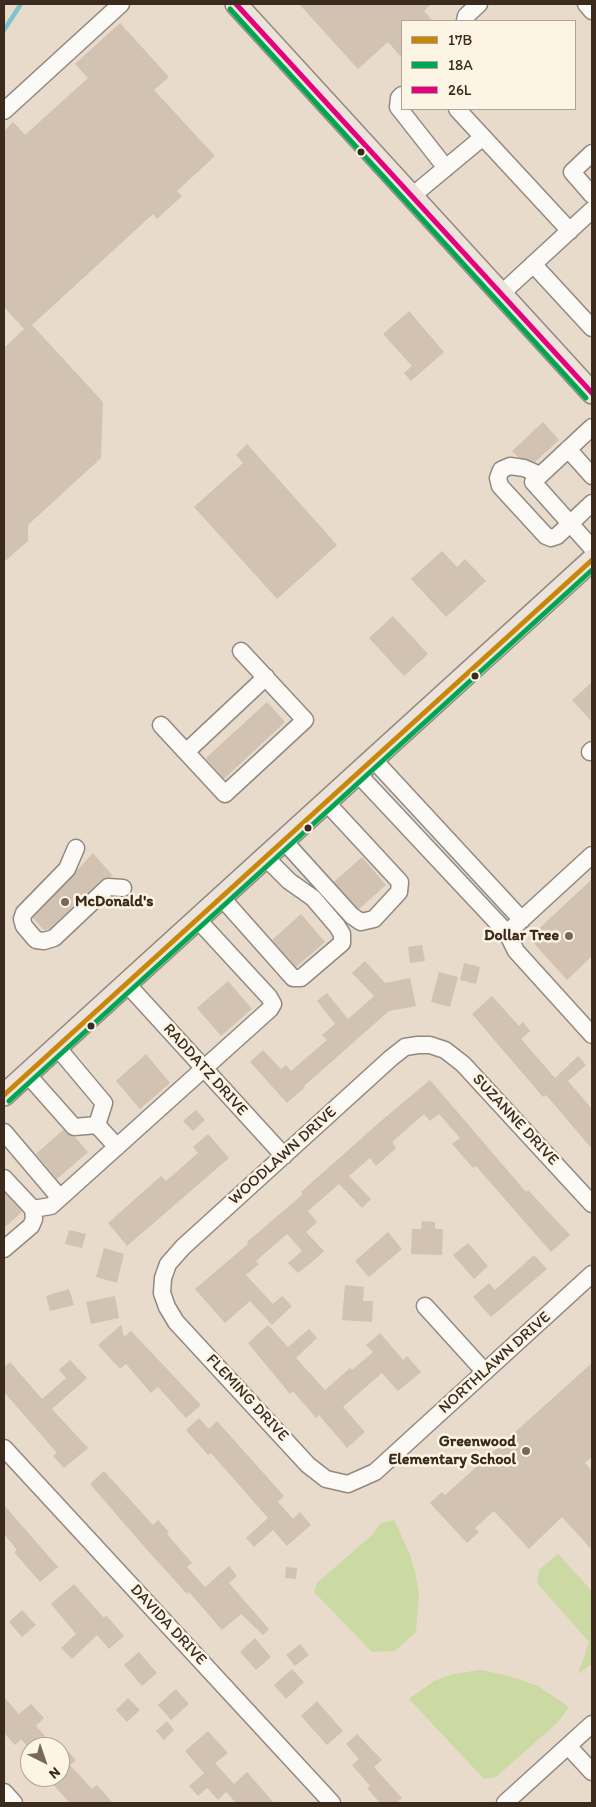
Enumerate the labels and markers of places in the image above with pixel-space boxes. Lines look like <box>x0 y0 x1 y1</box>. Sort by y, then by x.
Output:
unlabelled marker <box>356 147 366 157</box>
unlabelled marker <box>470 671 480 681</box>
unlabelled marker <box>303 823 313 833</box>
place label: McDonald's <box>75 892 153 912</box>
marker: McDonald's <box>59 896 71 908</box>
place label: Dollar Tree <box>484 926 559 946</box>
marker: Dollar Tree <box>563 930 575 942</box>
unlabelled marker <box>86 1021 96 1031</box>
place label: Greenwood Elementary School <box>388 1432 516 1470</box>
marker: Greenwood Elementary School <box>520 1445 532 1457</box>

